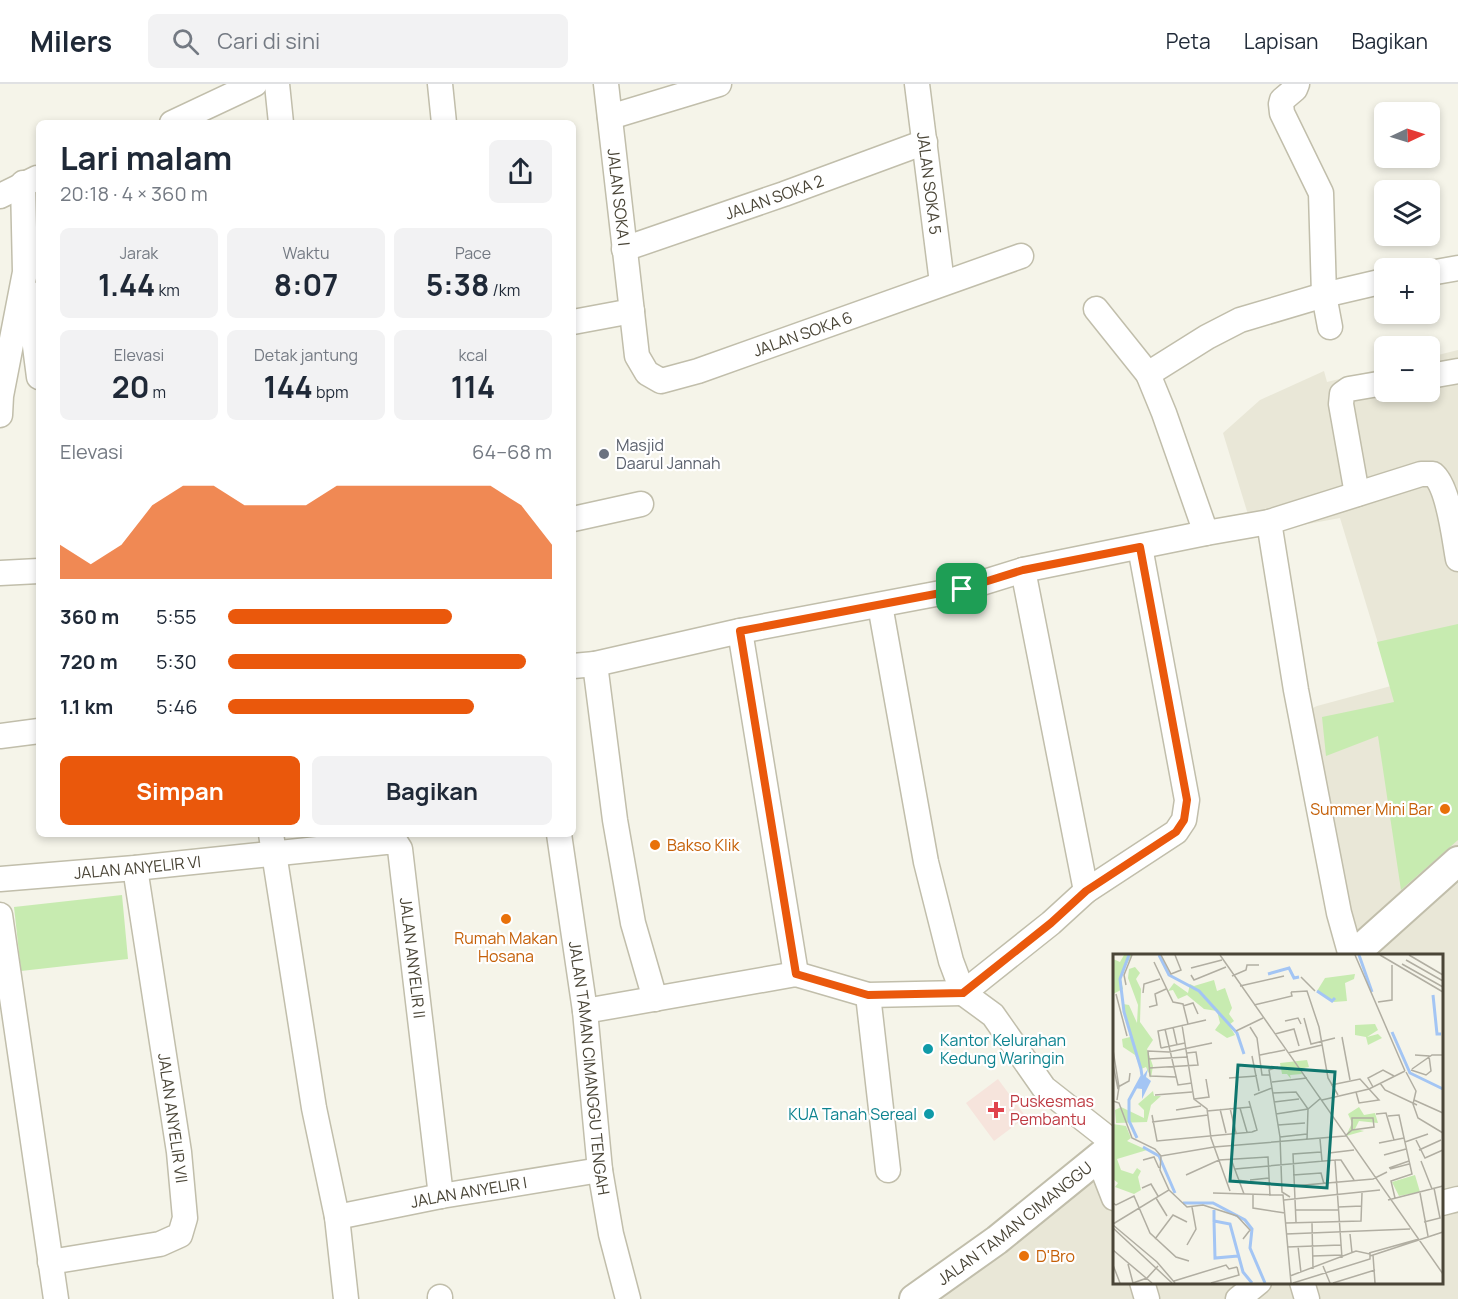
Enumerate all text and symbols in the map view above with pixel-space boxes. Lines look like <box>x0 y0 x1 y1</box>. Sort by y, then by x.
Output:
search box <box>148 14 568 68</box>
text: Milers <box>30 22 112 60</box>
icon: search <box>169 25 202 58</box>
text: Cari di sini <box>217 26 320 56</box>
text: Peta <box>1166 27 1211 55</box>
text: Lapisan <box>1244 27 1319 55</box>
text: Bagikan <box>1352 27 1428 55</box>
north arrow <box>1374 102 1440 168</box>
map controls <box>1374 102 1440 402</box>
street label: JALAN SOKA 5 <box>912 131 947 236</box>
text: Lari malam <box>60 135 232 180</box>
button: share <box>489 140 552 203</box>
street label: JALAN SOKA I <box>602 147 635 247</box>
street label: JALAN SOKA 2 <box>722 169 827 224</box>
text: 20:18 · 4 × 360 m <box>60 180 208 207</box>
button: layers <box>1374 180 1440 246</box>
text: Jarak <box>120 242 158 264</box>
text: Waktu <box>283 242 329 264</box>
text: Pace <box>455 242 491 264</box>
button: + <box>1374 258 1440 324</box>
text: 1.44 <box>98 264 155 305</box>
text: 8:07 <box>274 264 338 305</box>
text: 5:38 <box>426 264 489 305</box>
text: km <box>155 279 180 301</box>
text: /km <box>489 279 520 301</box>
street label: JALAN SOKA 6 <box>750 306 855 362</box>
button: − <box>1374 336 1440 402</box>
text: Elevasi <box>114 344 164 366</box>
text: Detak jantung <box>254 344 358 366</box>
text: kcal <box>458 344 488 366</box>
text: 20 <box>112 366 149 407</box>
text: 144 <box>264 366 313 407</box>
text: 114 <box>451 366 495 407</box>
text: m <box>149 381 166 403</box>
text: bpm <box>313 381 349 403</box>
place label: Masjid Daarul Jannah <box>616 434 720 474</box>
text: Elevasi <box>60 438 123 465</box>
text: 64–68 m <box>472 438 552 465</box>
marker: Masjid Daarul Jannah <box>597 447 611 461</box>
pin <box>936 563 987 614</box>
icon: arrive <box>945 572 978 605</box>
text: 360 m <box>60 603 119 630</box>
text: 5:55 <box>156 603 197 630</box>
text: 720 m <box>60 648 118 675</box>
text: 5:30 <box>156 648 197 675</box>
text: 1.1 km <box>60 693 113 720</box>
text: 5:46 <box>156 693 198 720</box>
button: Simpan <box>60 756 300 825</box>
button: Bagikan <box>312 756 552 825</box>
place label: Summer Mini Bar <box>1310 798 1433 820</box>
marker: Summer Mini Bar <box>1438 802 1452 816</box>
place label: Bakso Klik <box>667 834 741 856</box>
marker: Bakso Klik <box>648 838 662 852</box>
street label: JALAN ANYELIR VI <box>73 850 202 884</box>
street label: JALAN ANYELIR II <box>395 896 431 1020</box>
marker: Rumah Makan Hosana <box>499 912 513 926</box>
place label: Rumah Makan Hosana <box>454 927 558 967</box>
street label: JALAN TAMAN CIMANGGU TENGAH <box>564 940 615 1197</box>
inset map <box>1113 954 1443 1284</box>
place label: Kantor Kelurahan Kedung Waringin <box>940 1029 1066 1069</box>
marker: Kantor Kelurahan Kedung Waringin <box>921 1042 935 1056</box>
street label: JALAN ANYELIR VII <box>153 1052 193 1184</box>
place label: Puskesmas Pembantu <box>1010 1090 1094 1130</box>
marker: Puskesmas Pembantu <box>987 1101 1005 1119</box>
place label: KUA Tanah Sereal <box>788 1103 917 1125</box>
marker: KUA Tanah Sereal <box>922 1107 936 1121</box>
street label: JALAN TAMAN CIMANGGU <box>933 1156 1097 1290</box>
street label: JALAN ANYELIR I <box>408 1171 528 1213</box>
place label: D'Bro <box>1036 1245 1075 1267</box>
marker: D'Bro <box>1017 1249 1031 1263</box>

